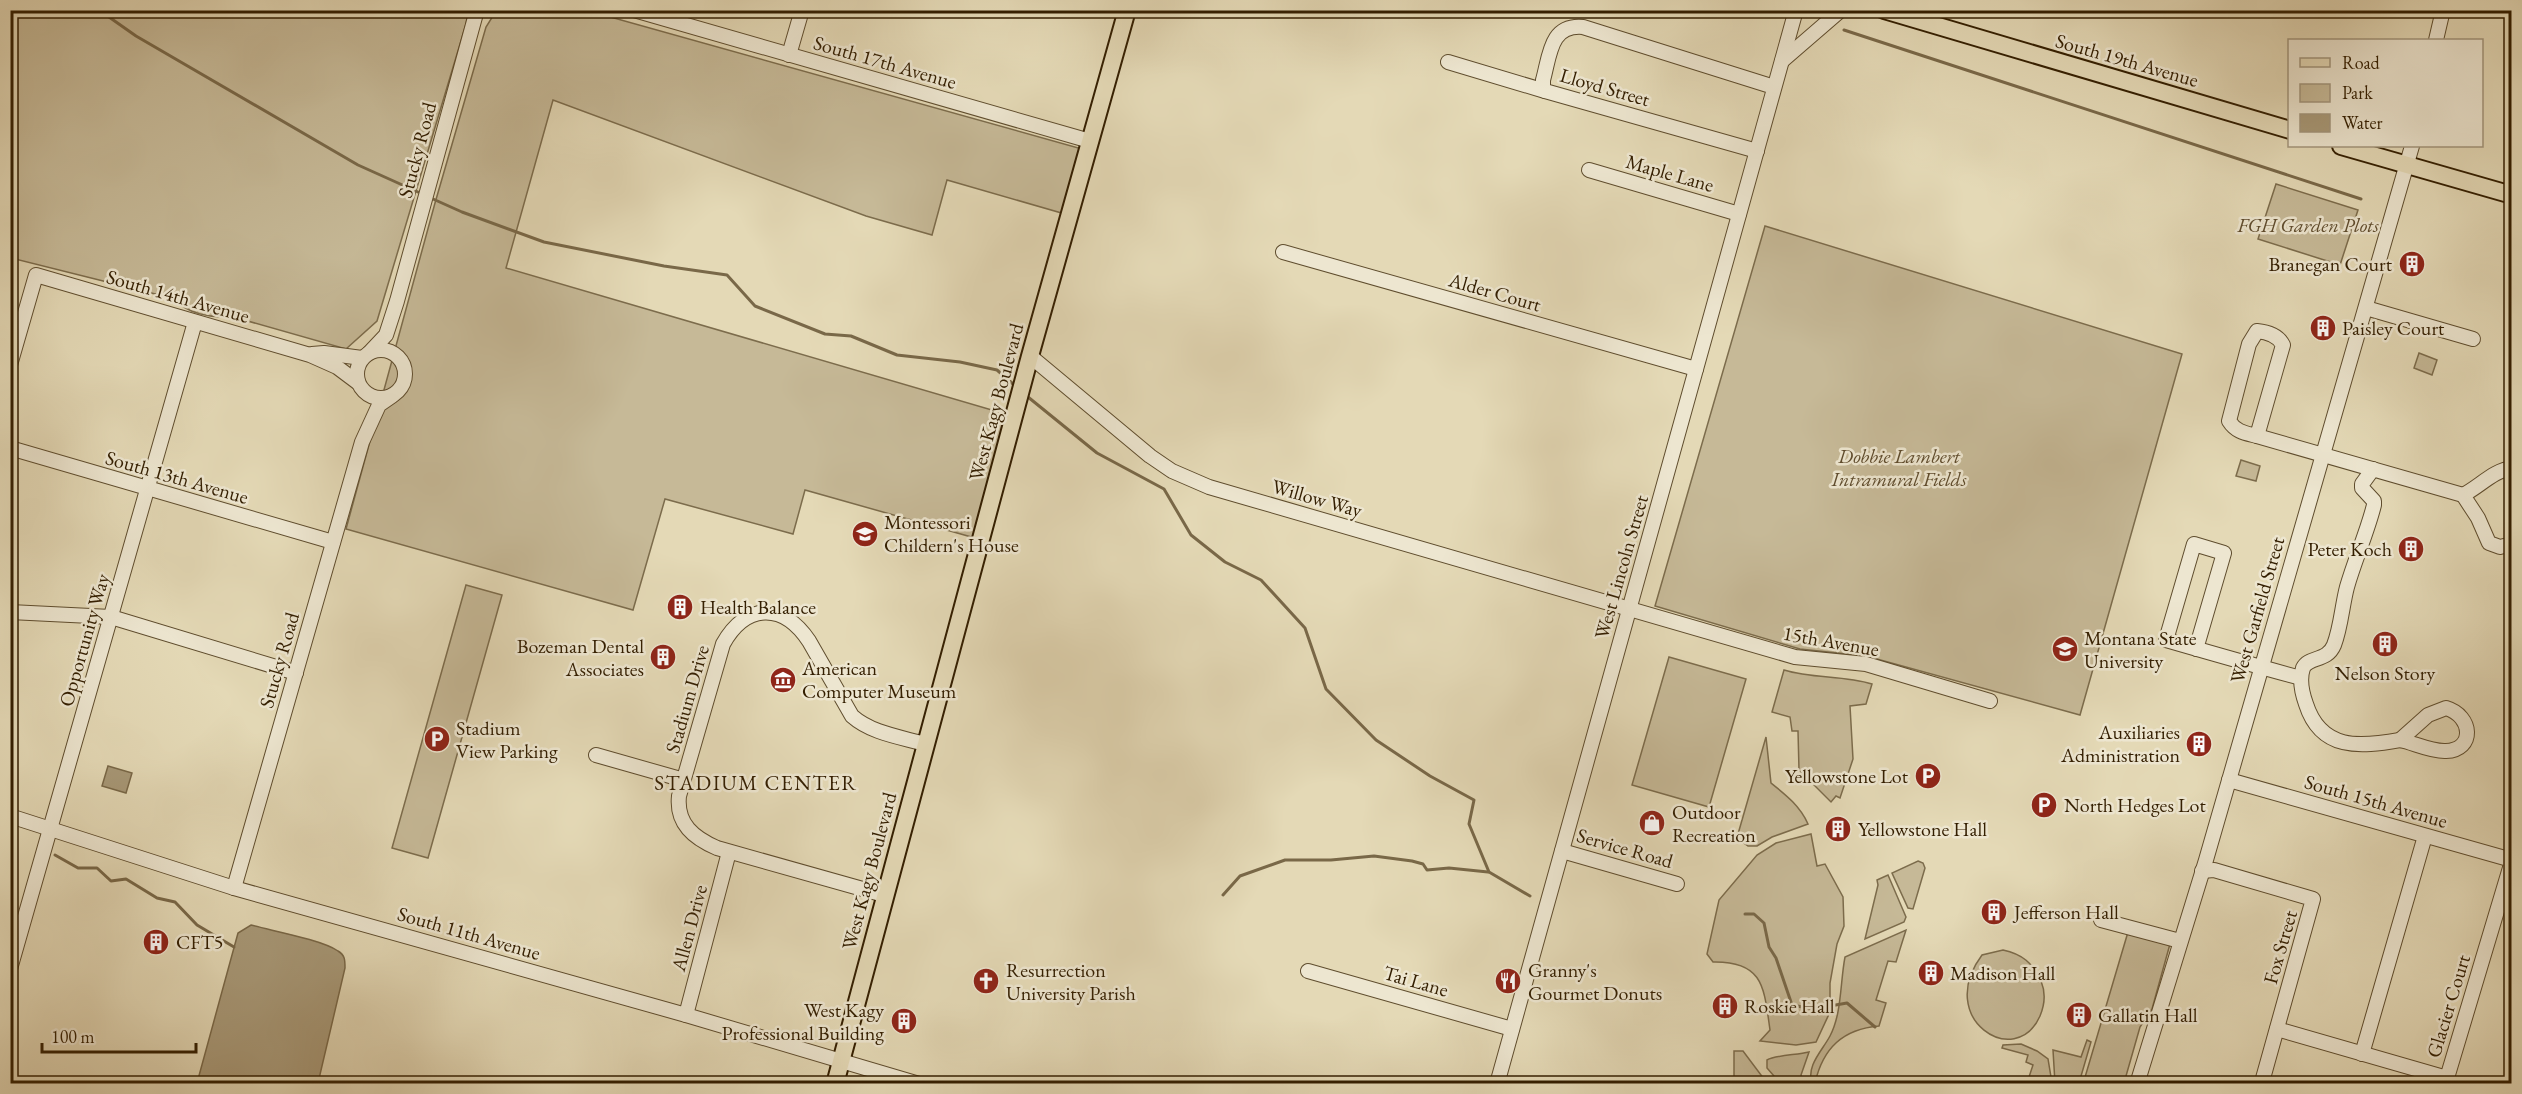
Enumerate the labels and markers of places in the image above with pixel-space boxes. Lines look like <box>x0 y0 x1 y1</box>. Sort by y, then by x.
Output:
building icon: Branegan Court <box>2397 249 2427 279</box>
place label: Branegan Court <box>2268 251 2393 277</box>
building icon: Paisley Court <box>2308 313 2338 343</box>
place label: Paisley Court <box>2342 315 2445 341</box>
place label: Montessori Childern's House <box>884 509 1019 558</box>
school or university icon: Montessori Childern's House <box>850 519 880 549</box>
building icon: Peter Koch <box>2396 534 2426 564</box>
place label: Peter Koch <box>2307 536 2392 562</box>
building icon: Health Balance <box>665 592 695 622</box>
place label: Health Balance <box>700 594 816 620</box>
place label: Montana State University <box>2084 625 2197 674</box>
building icon: Nelson Story <box>2370 629 2400 659</box>
place label: Bozeman Dental Associates <box>517 633 644 682</box>
school or university icon: Montana State University <box>2050 634 2080 664</box>
building icon: Bozeman Dental Associates <box>648 642 678 672</box>
place label: American Computer Museum <box>801 655 957 704</box>
place label: Nelson Story <box>2335 660 2435 686</box>
museum icon: American Computer Museum <box>768 665 798 695</box>
place label: Stadium View Parking <box>456 715 558 764</box>
place label: Auxiliaries Administration <box>2060 719 2180 768</box>
parking icon: Stadium View Parking <box>422 724 452 754</box>
building icon: Auxiliaries Administration <box>2184 729 2214 759</box>
parking icon: Yellowstone Lot <box>1913 761 1943 791</box>
place label: Yellowstone Lot <box>1785 763 1909 789</box>
parking icon: North Hedges Lot <box>2029 790 2059 820</box>
place label: North Hedges Lot <box>2064 792 2206 818</box>
place label: Outdoor Recreation <box>1672 799 1756 848</box>
shop icon: Outdoor Recreation <box>1637 808 1667 838</box>
building icon: Yellowstone Hall <box>1823 814 1853 844</box>
place label: Yellowstone Hall <box>1858 816 1987 842</box>
building icon: Jefferson Hall <box>1979 897 2009 927</box>
place label: Jefferson Hall <box>2012 899 2119 925</box>
building icon: CFT5 <box>141 927 171 957</box>
place label: CFT5 <box>176 929 223 955</box>
place label: Resurrection University Parish <box>1006 957 1136 1006</box>
place label: Granny's Gourmet Donuts <box>1528 957 1662 1006</box>
building icon: Madison Hall <box>1916 958 1946 988</box>
place label: Madison Hall <box>1950 960 2056 986</box>
church icon: Resurrection University Parish <box>971 966 1001 996</box>
restaurant icon: Granny's Gourmet Donuts <box>1493 966 1523 996</box>
building icon: Roskie Hall <box>1710 991 1740 1021</box>
place label: Roskie Hall <box>1744 993 1835 1019</box>
place label: West Kagy Professional Building <box>721 997 884 1046</box>
building icon: Gallatin Hall <box>2064 1000 2094 1030</box>
place label: Gallatin Hall <box>2098 1002 2198 1028</box>
building icon: West Kagy Professional Building <box>889 1006 919 1036</box>

